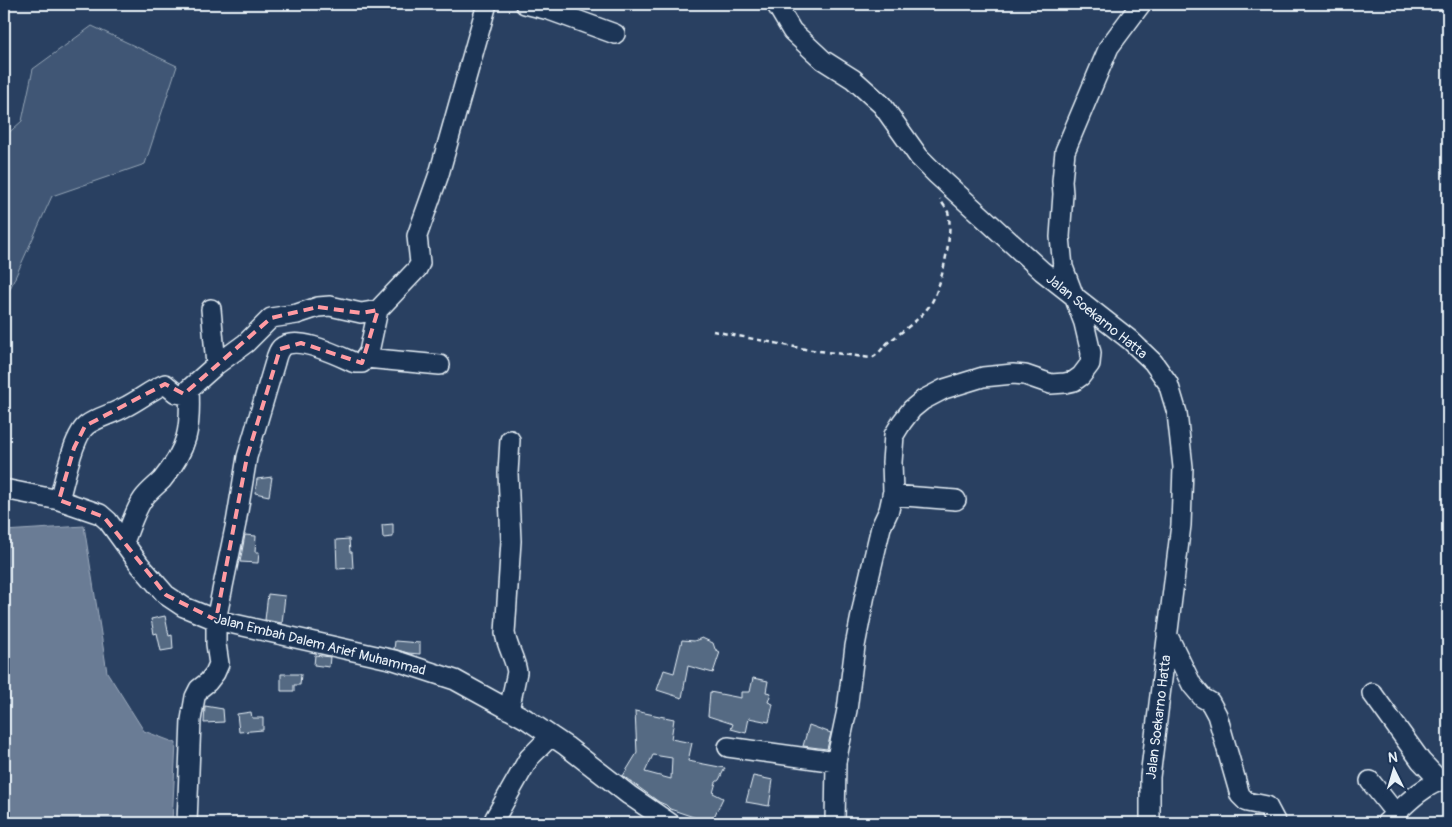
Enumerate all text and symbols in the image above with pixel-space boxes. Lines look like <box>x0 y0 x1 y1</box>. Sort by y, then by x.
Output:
street label: Jalan Soekarno Hatta <box>1043 270 1151 362</box>
street label: Jalan Embah Dalem Arief Muhammad <box>212 610 428 679</box>
street label: Jalan Soekarno Hatta <box>1142 654 1175 780</box>
north arrow <box>1370 744 1420 794</box>
text: N <box>1387 749 1398 766</box>

